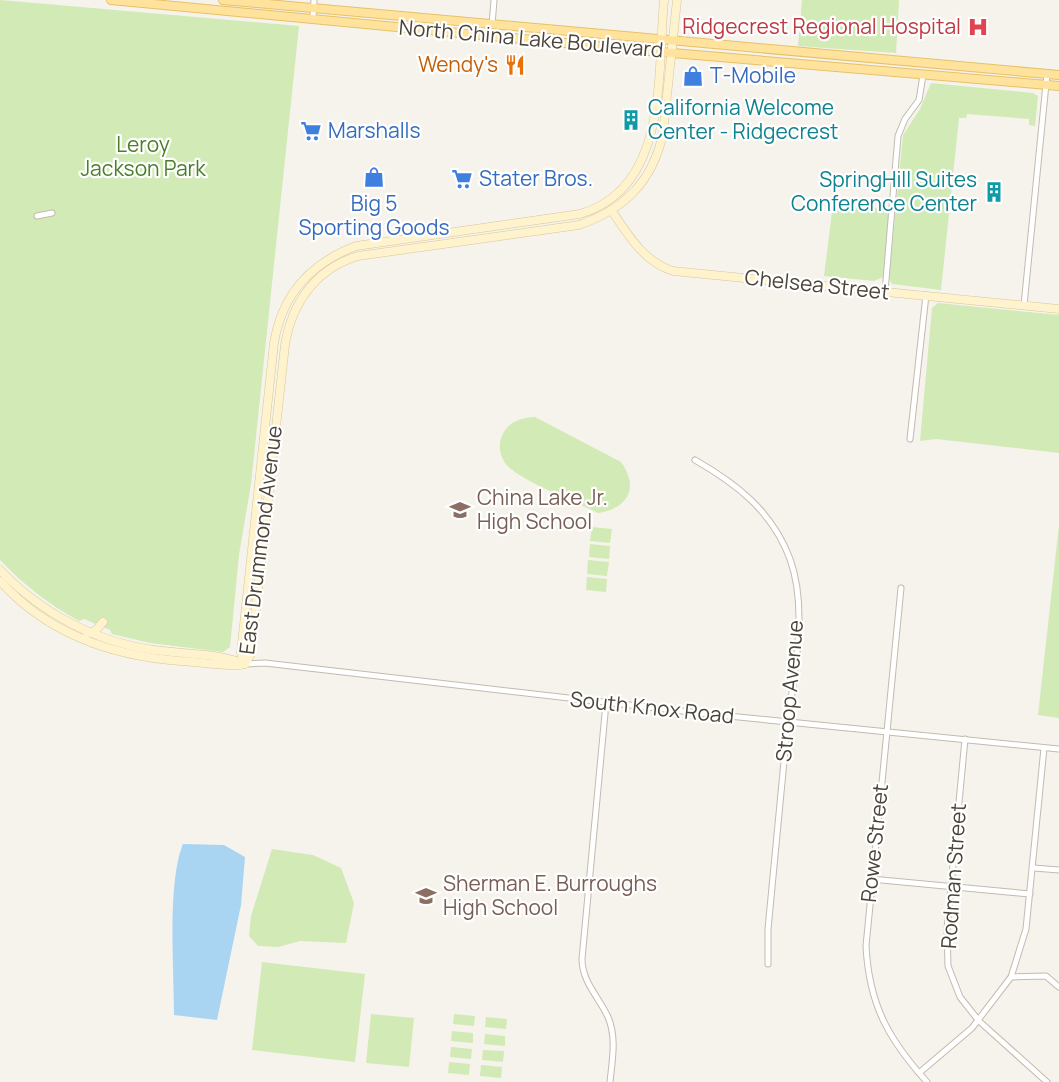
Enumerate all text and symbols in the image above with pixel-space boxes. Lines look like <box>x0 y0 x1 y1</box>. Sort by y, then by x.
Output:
street label: North China Lake Boulevard <box>398 12 664 64</box>
place label: Ridgecrest Regional Hospital <box>682 12 961 40</box>
hospital icon: Ridgecrest Regional Hospital <box>966 15 990 39</box>
place label: Wendy's <box>418 50 498 78</box>
restaurant icon: Wendy's <box>503 53 527 77</box>
place label: T-Mobile <box>710 61 796 89</box>
shop icon: T-Mobile <box>681 64 705 88</box>
place label: California Welcome Center - Ridgecrest <box>648 93 839 145</box>
building icon: California Welcome Center - Ridgecrest <box>619 108 643 132</box>
place label: Marshalls <box>328 116 420 144</box>
supermarket icon: Marshalls <box>299 119 323 143</box>
park label: Leroy Jackson Park <box>80 130 206 182</box>
place label: Stater Bros. <box>479 164 593 192</box>
shop icon: Big 5 Sporting Goods <box>362 165 386 189</box>
place label: SpringHill Suites Conference Center <box>791 165 977 217</box>
supermarket icon: Stater Bros. <box>450 167 474 191</box>
building icon: SpringHill Suites Conference Center <box>982 180 1006 204</box>
place label: Big 5 Sporting Goods <box>299 189 449 241</box>
street label: Chelsea Street <box>743 262 891 306</box>
street label: East Drummond Avenue <box>232 424 288 656</box>
place label: China Lake Jr. High School <box>477 483 608 535</box>
school or university icon: China Lake Jr. High School <box>448 498 472 522</box>
street label: Stroop Avenue <box>769 619 809 763</box>
street label: South Knox Road <box>569 684 736 730</box>
street label: Rowe Street <box>854 782 894 904</box>
street label: Rodman Street <box>934 802 972 950</box>
place label: Sherman E. Burroughs High School <box>443 869 657 921</box>
school or university icon: Sherman E. Burroughs High School <box>414 884 438 908</box>

